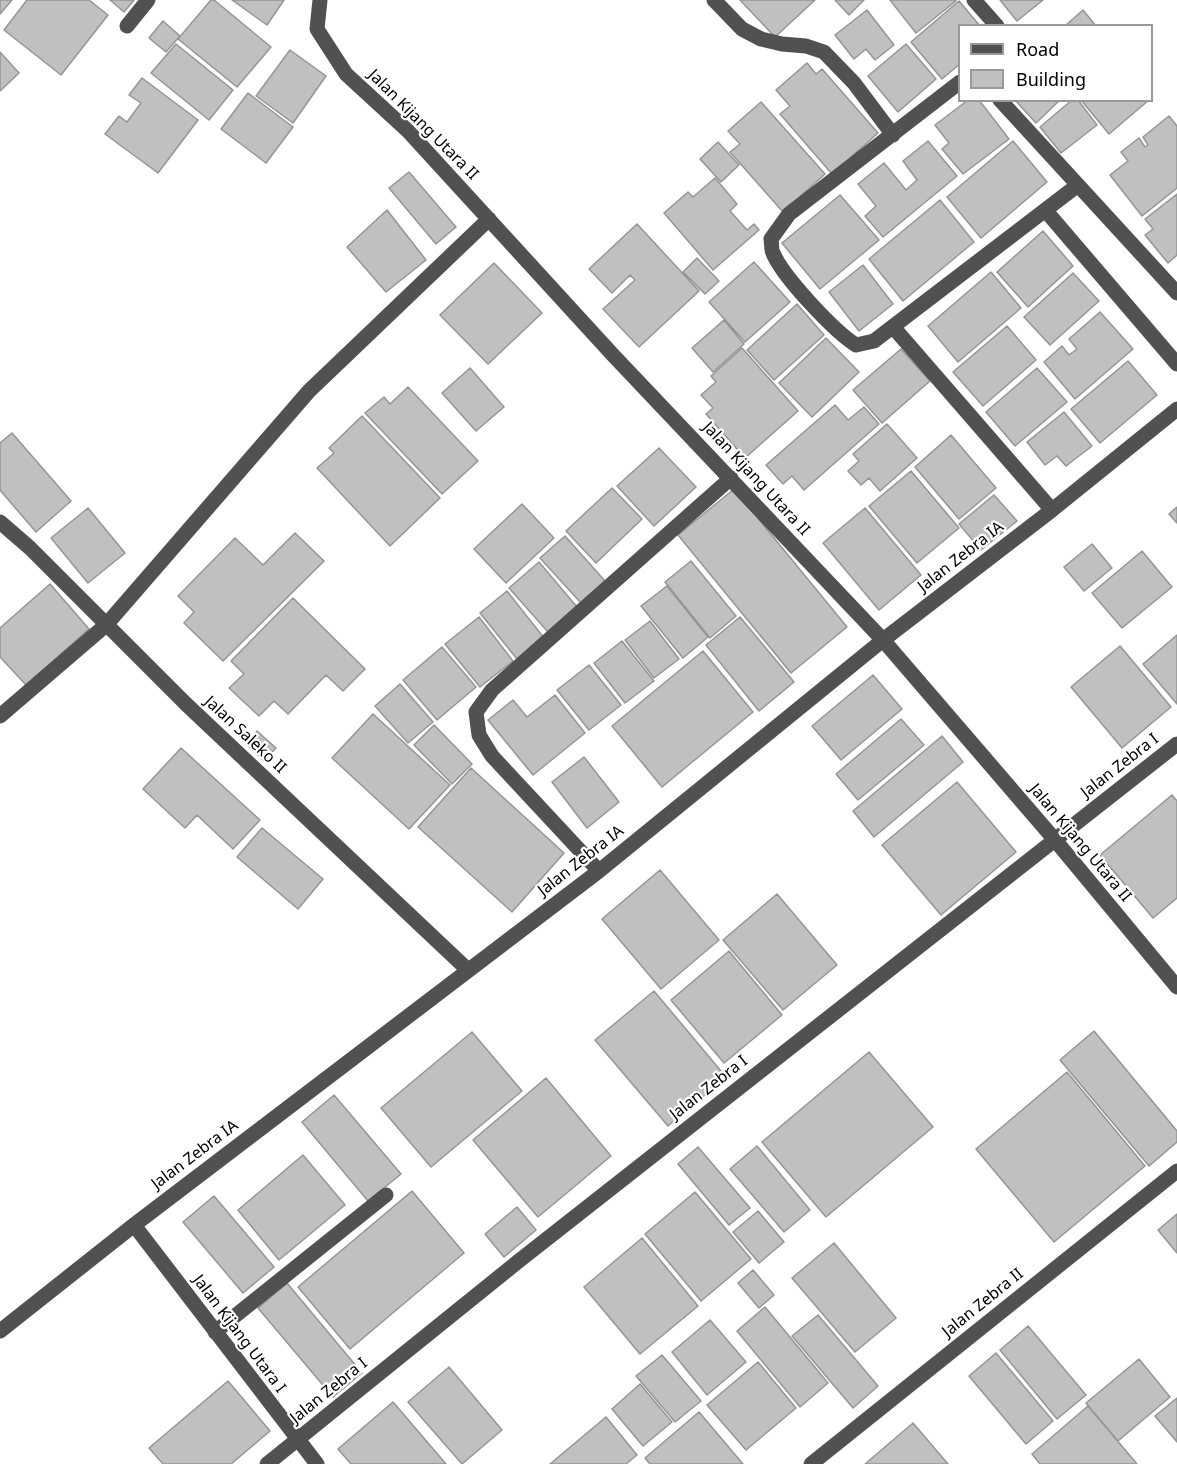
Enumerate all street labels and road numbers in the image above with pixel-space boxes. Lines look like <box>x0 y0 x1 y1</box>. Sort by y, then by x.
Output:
street label: Jalan Kijang Utara II <box>364 66 482 184</box>
street label: Jalan Kijang Utara II <box>698 418 814 540</box>
street label: Jalan Zebra IA <box>914 518 1008 596</box>
street label: Jalan Saleko II <box>200 692 290 778</box>
street label: Jalan Zebra I <box>1077 730 1163 802</box>
street label: Jalan Kijang Utara II <box>1025 780 1135 906</box>
street label: Jalan Zebra IA <box>534 822 628 900</box>
street label: Jalan Zebra I <box>666 1052 752 1124</box>
street label: Jalan Zebra IA <box>148 1116 242 1194</box>
street label: Jalan Zebra II <box>939 1264 1027 1342</box>
street label: Jalan Kijang Utara I <box>188 1271 290 1397</box>
street label: Jalan Zebra I <box>287 1354 371 1428</box>

